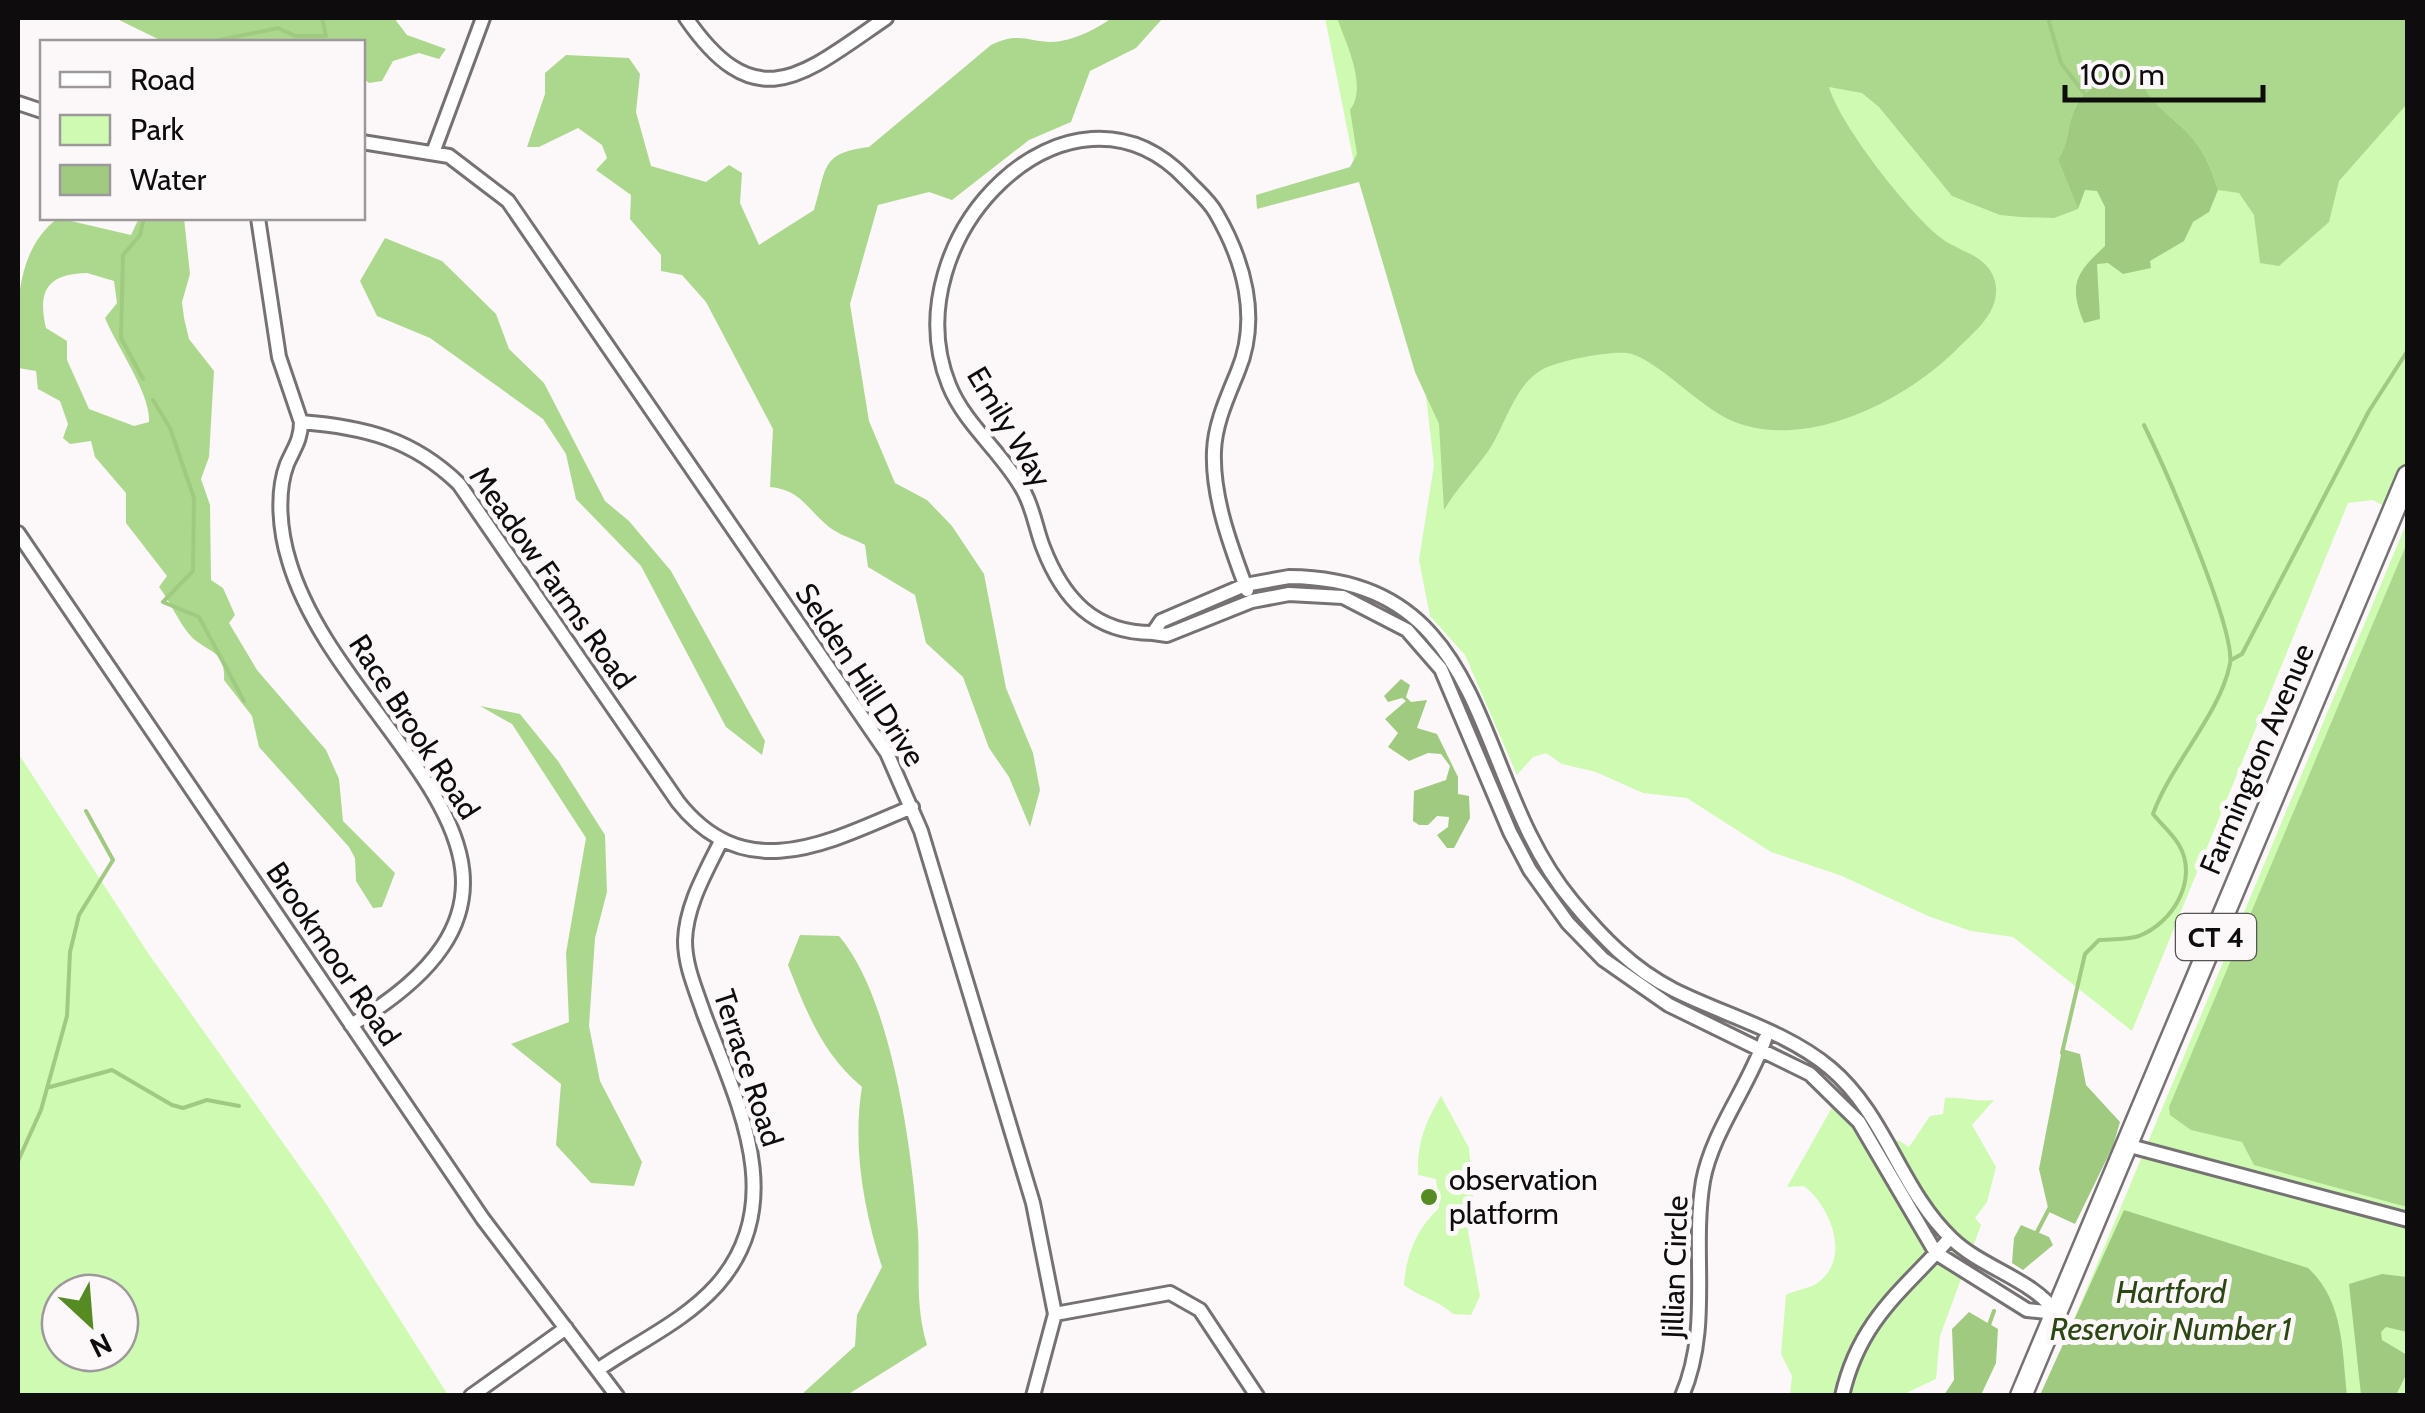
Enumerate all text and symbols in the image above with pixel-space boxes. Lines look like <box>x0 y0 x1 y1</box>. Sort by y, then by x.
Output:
legend <box>40 40 365 220</box>
scale bar <box>2065 40 2262 102</box>
text: 100 m <box>2080 56 2165 93</box>
text: Road <box>130 61 195 98</box>
text: Park <box>130 111 185 148</box>
text: Water <box>130 161 207 198</box>
street label: Emily Way <box>959 360 1060 494</box>
street label: Meadow Farms Road <box>462 459 643 696</box>
street label: Selden Hill Drive <box>787 576 933 773</box>
street label: Race Brook Road <box>341 627 488 826</box>
street label: Farmington Avenue <box>2191 638 2322 880</box>
street label: Brookmoor Road <box>258 855 409 1053</box>
road number: CT 4 <box>2176 914 2256 960</box>
street label: Terrace Road <box>706 985 791 1151</box>
place label: observation platform <box>1449 1161 1598 1232</box>
marker: observation platform <box>1418 1186 1440 1208</box>
street label: Jillian Circle <box>1653 1195 1695 1340</box>
water label: Hartford Reservoir Number 1 <box>2050 1272 2292 1348</box>
north arrow <box>40 1273 140 1373</box>
text: N <box>85 1326 117 1365</box>

